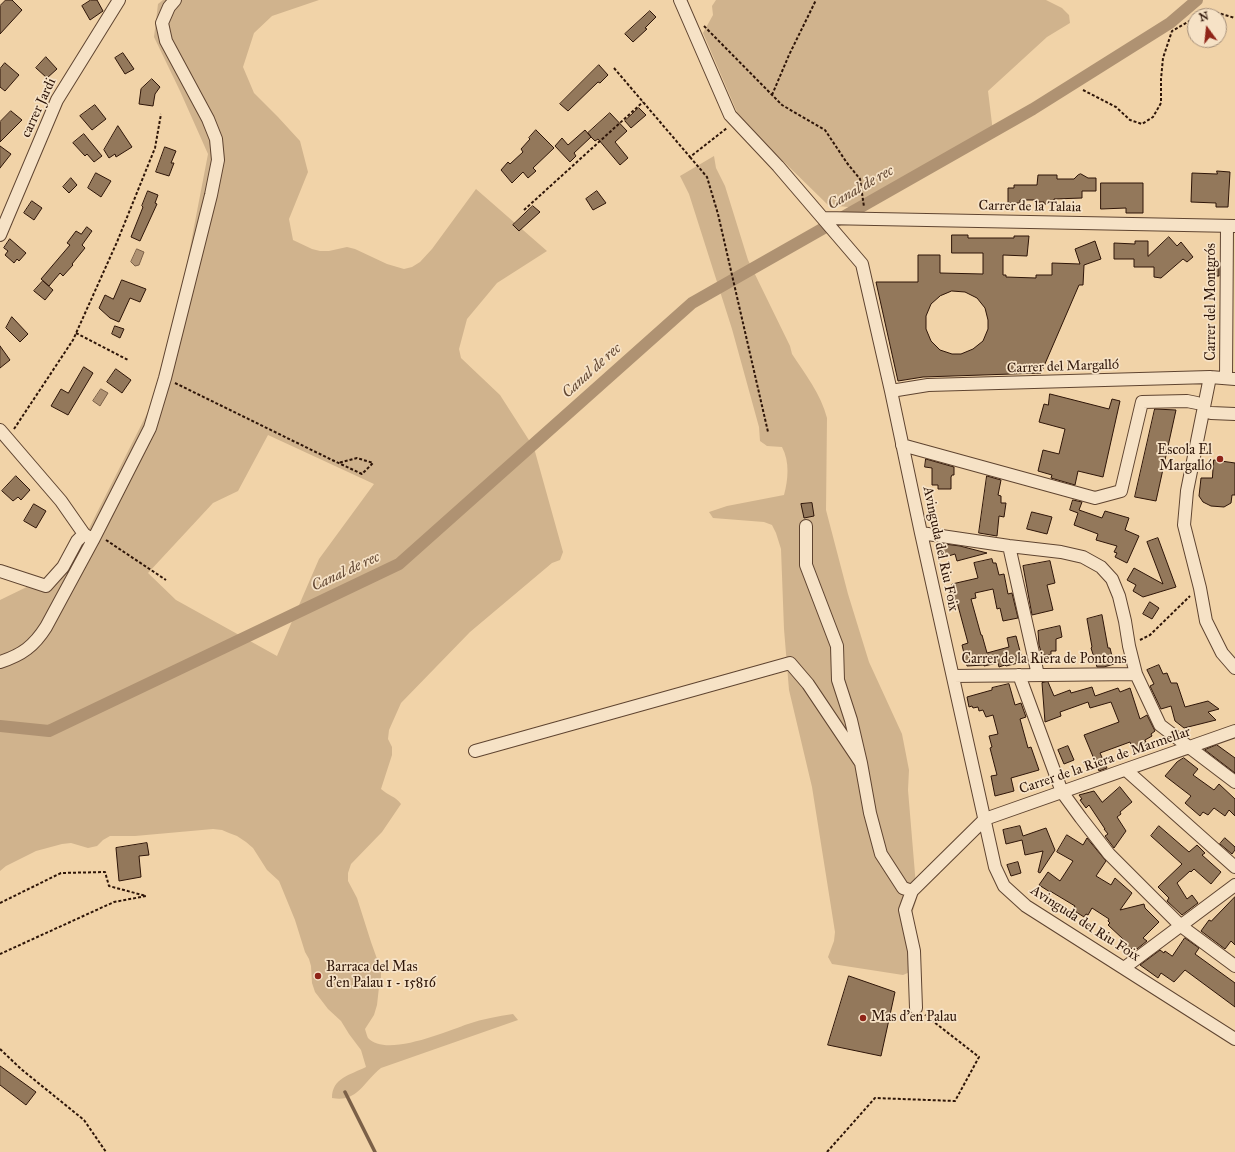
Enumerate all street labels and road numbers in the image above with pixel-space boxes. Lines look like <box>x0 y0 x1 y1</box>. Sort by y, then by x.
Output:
street label: carrer Jardi <box>18 76 60 140</box>
street label: Carrer de la Talaia <box>979 198 1081 216</box>
street label: Carrer del Montgrós <box>1204 243 1220 361</box>
street label: Carrer del Margalló <box>1007 357 1119 377</box>
street label: Avinguda del Riu Foix <box>919 485 961 613</box>
street label: Carrer de la Riera de Pontons <box>961 652 1127 668</box>
street label: Carrer de la Riera de Marmellar <box>1017 724 1193 798</box>
street label: Avinguda del Riu Foix <box>1027 882 1143 966</box>

